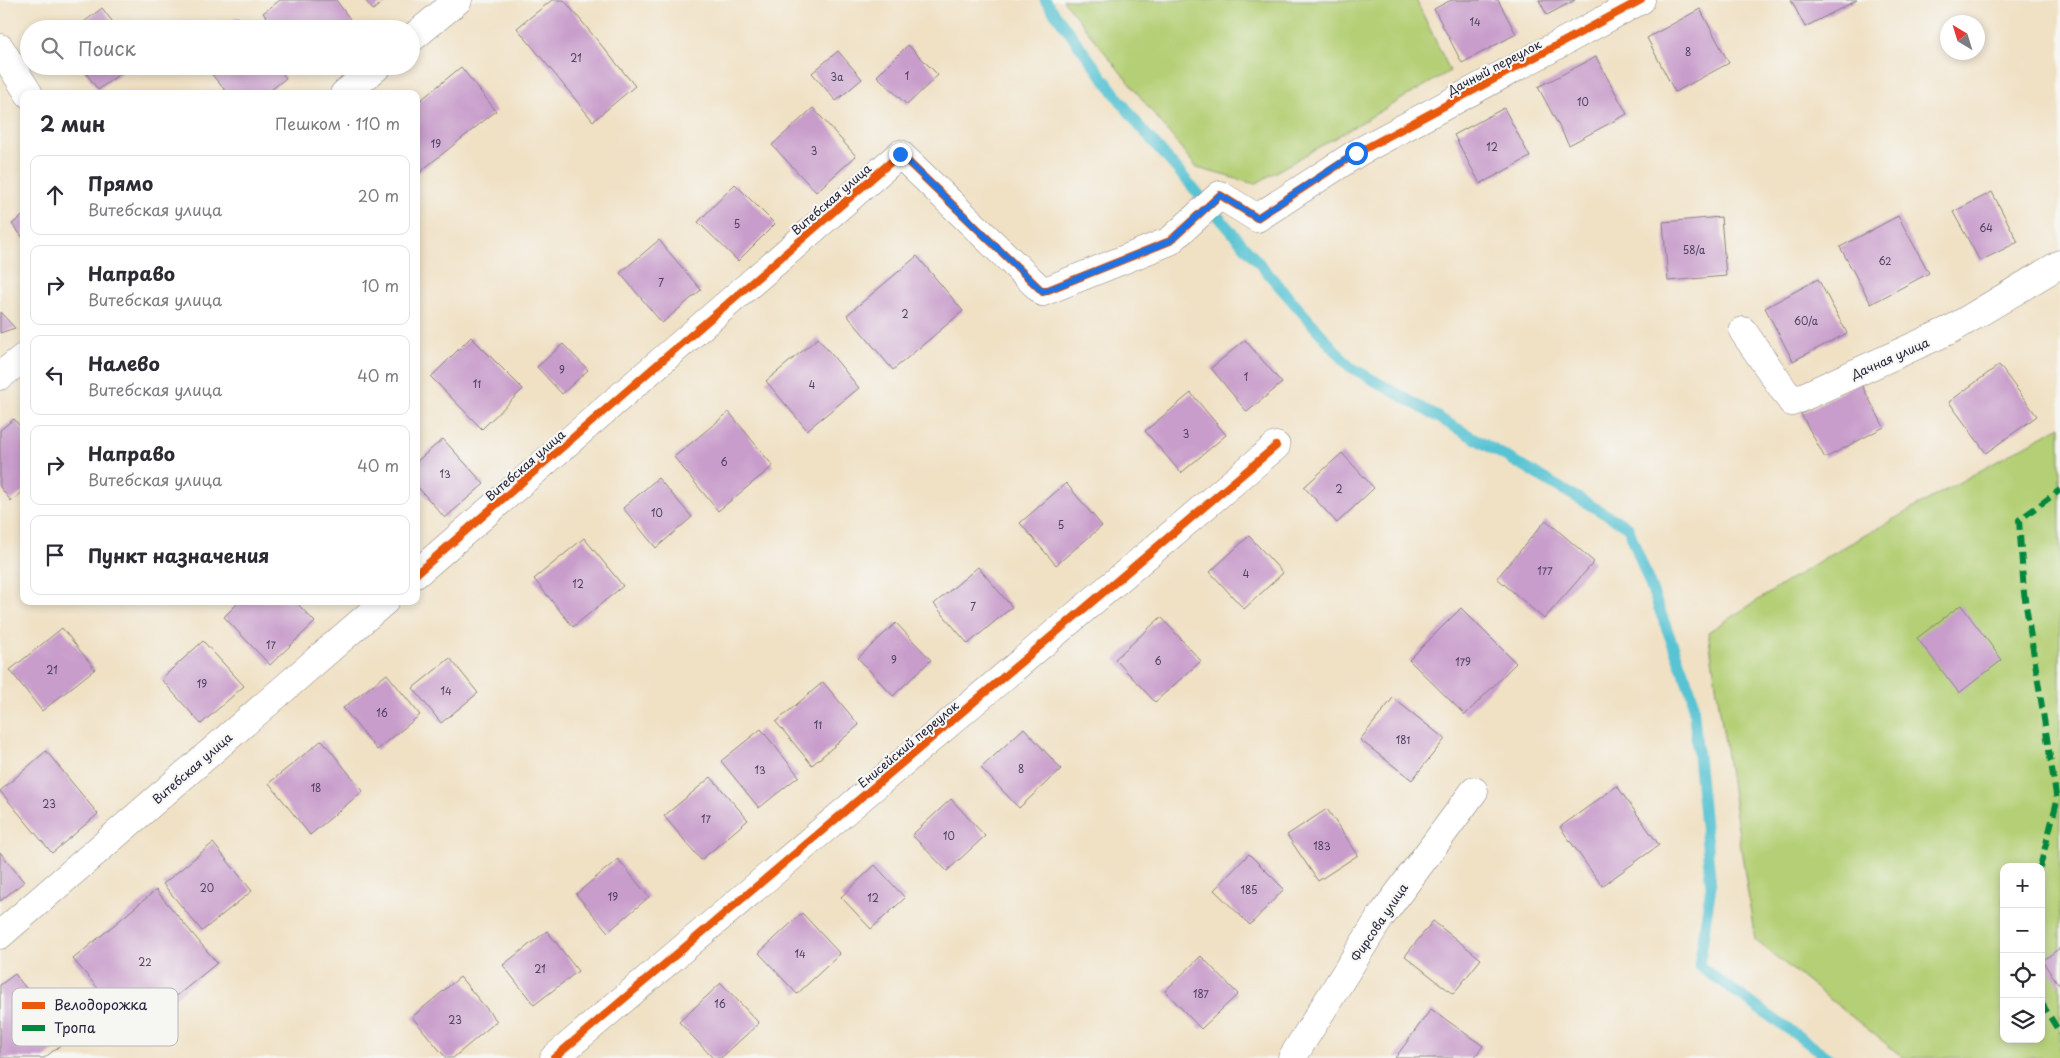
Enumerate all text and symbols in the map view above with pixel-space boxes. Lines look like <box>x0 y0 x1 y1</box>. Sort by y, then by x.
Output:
house number: 14 <box>1469 14 1481 29</box>
north arrow <box>1940 15 1985 60</box>
search box <box>20 20 420 75</box>
icon: search <box>38 34 66 62</box>
text: Поиск <box>78 34 136 62</box>
street label: Дачный переулок <box>1443 34 1545 100</box>
house number: 8 <box>1685 44 1691 59</box>
house number: 21 <box>570 50 582 65</box>
house number: 1 <box>905 68 909 83</box>
house number: 3а <box>831 69 844 84</box>
house number: 10 <box>1577 94 1589 109</box>
text: 2 мин <box>40 107 105 139</box>
text: Пешком · 110 m <box>275 111 400 135</box>
house number: 19 <box>431 136 441 151</box>
house number: 12 <box>1486 139 1498 154</box>
route start <box>1345 142 1368 165</box>
house number: 3 <box>811 143 817 158</box>
route end <box>889 143 912 166</box>
street label: Витебская улица <box>787 159 875 239</box>
text: Прямо <box>88 169 153 197</box>
icon: ahead <box>41 181 69 209</box>
text: 20 m <box>358 183 399 207</box>
text: Витебская улица <box>88 197 222 221</box>
house number: 5 <box>734 216 740 231</box>
house number: 64 <box>1979 220 1993 235</box>
house number: 58/а <box>1683 242 1706 257</box>
house number: 62 <box>1878 253 1892 268</box>
text: Направо <box>88 259 175 287</box>
icon: right <box>41 271 69 299</box>
text: 10 m <box>362 273 399 297</box>
house number: 7 <box>658 275 664 290</box>
text: Витебская улица <box>88 287 222 311</box>
house number: 2 <box>901 306 909 321</box>
house number: 60/а <box>1794 313 1819 328</box>
street label: Дачная улица <box>1847 333 1932 384</box>
text: Налево <box>88 349 160 377</box>
icon: left <box>41 361 69 389</box>
house number: 9 <box>559 362 565 377</box>
text: 40 m <box>357 363 399 387</box>
house number: 1 <box>1244 369 1248 384</box>
house number: 11 <box>473 376 481 391</box>
text: Витебская улица <box>88 377 222 401</box>
house number: 4 <box>809 377 816 392</box>
street label: Витебская улица <box>481 425 569 505</box>
house number: 3 <box>1183 426 1189 441</box>
text: Направо <box>88 439 175 467</box>
icon: right <box>41 451 69 479</box>
text: 40 m <box>357 453 399 477</box>
house number: 6 <box>720 454 728 469</box>
house number: 13 <box>439 466 451 481</box>
text: Витебская улица <box>88 467 222 491</box>
house number: 2 <box>1335 481 1343 496</box>
house number: 10 <box>651 505 663 520</box>
house number: 5 <box>1058 517 1064 532</box>
icon: arrive <box>41 541 69 569</box>
text: Пункт назначения <box>88 541 269 569</box>
house number: 177 <box>1537 563 1553 578</box>
house number: 4 <box>1243 566 1250 581</box>
house number: 12 <box>572 576 584 591</box>
house number: 7 <box>970 599 976 614</box>
house number: 17 <box>266 637 277 652</box>
house number: 9 <box>891 652 897 667</box>
house number: 6 <box>1154 653 1162 668</box>
house number: 179 <box>1455 654 1471 669</box>
house number: 21 <box>46 662 58 677</box>
house number: 19 <box>197 676 207 691</box>
house number: 14 <box>440 683 452 698</box>
street label: Енисейский переулок <box>854 696 963 792</box>
house number: 16 <box>376 705 388 720</box>
house number: 11 <box>814 717 822 732</box>
street label: Витебская улица <box>148 728 236 808</box>
house number: 181 <box>1396 732 1410 747</box>
house number: 8 <box>1018 761 1024 776</box>
house number: 13 <box>754 762 766 777</box>
house number: 18 <box>311 780 321 795</box>
house number: 23 <box>42 796 56 811</box>
house number: 17 <box>701 811 712 826</box>
house number: 10 <box>943 828 955 843</box>
house number: 183 <box>1313 838 1331 853</box>
map controls <box>2000 863 2045 1043</box>
button: + <box>2000 863 2045 908</box>
street label: Фирсова улица <box>1346 879 1412 965</box>
house number: 20 <box>200 880 214 895</box>
house number: 185 <box>1241 882 1257 897</box>
house number: 19 <box>608 889 618 904</box>
house number: 12 <box>867 890 879 905</box>
button: − <box>2000 908 2045 953</box>
house number: 14 <box>794 946 806 961</box>
button: locate <box>2000 953 2045 998</box>
house number: 22 <box>138 954 152 969</box>
house number: 21 <box>534 961 546 976</box>
house number: 187 <box>1193 986 1209 1001</box>
legend <box>12 988 178 1046</box>
text: Велодорожка <box>54 994 148 1015</box>
house number: 16 <box>714 996 726 1011</box>
button: layers <box>2000 998 2045 1043</box>
house number: 23 <box>448 1012 462 1027</box>
text: Тропа <box>54 1017 96 1038</box>

